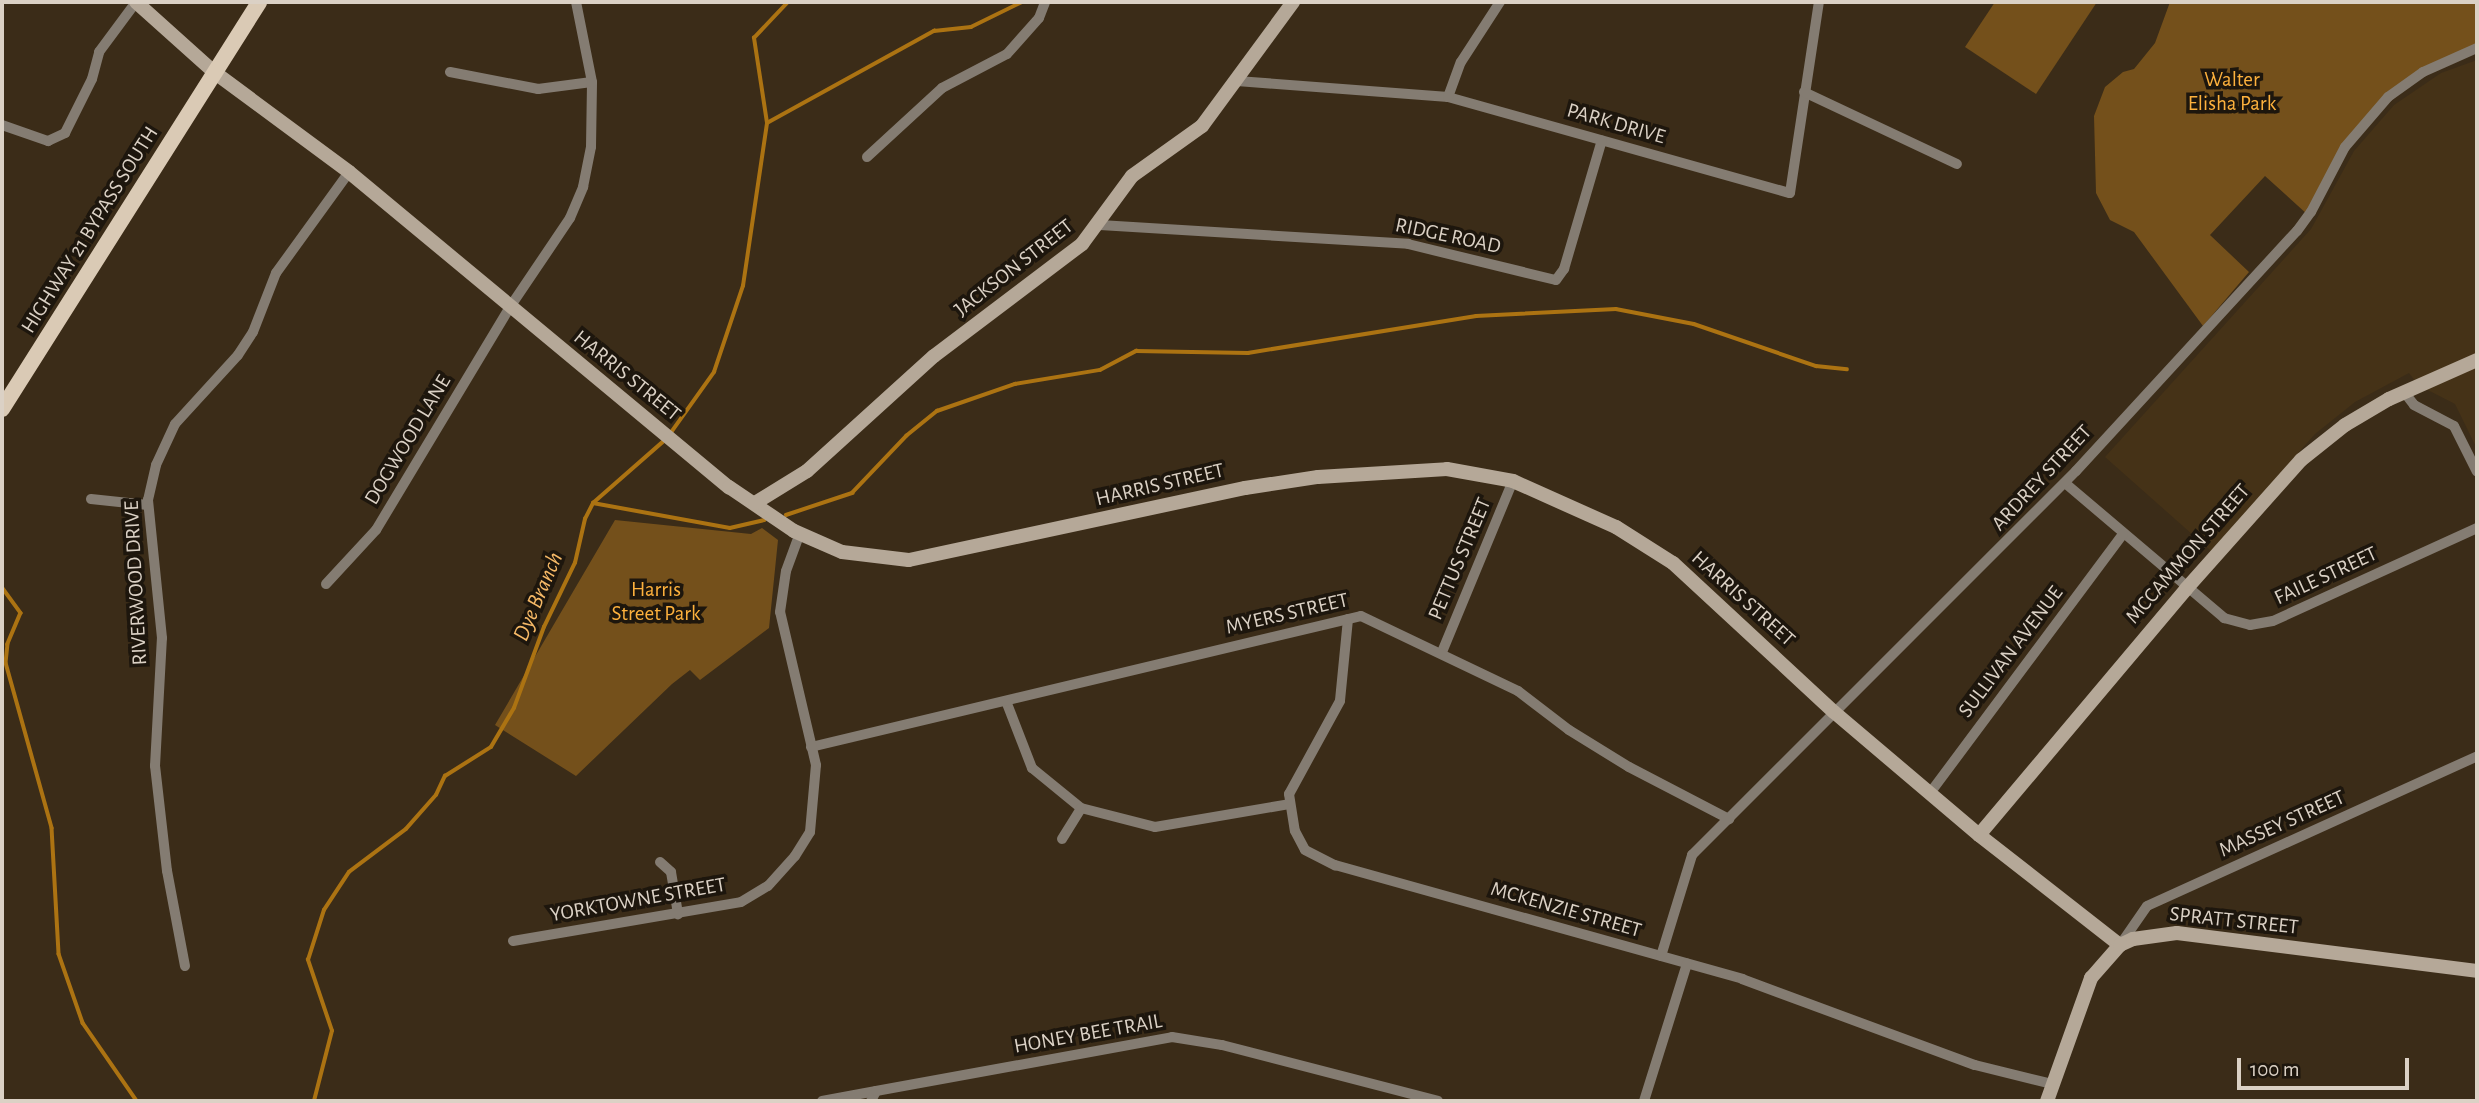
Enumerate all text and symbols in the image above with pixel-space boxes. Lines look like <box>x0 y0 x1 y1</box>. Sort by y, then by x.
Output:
park label: Walter Elisha Park <box>2188 67 2276 117</box>
street label: PARK DRIVE <box>1564 98 1668 150</box>
street label: HIGHWAY 21 BYPASS SOUTH <box>16 122 164 338</box>
street label: RIDGE ROAD <box>1393 213 1503 259</box>
street label: JACKSON STREET <box>950 214 1078 322</box>
street label: HARRIS STREET <box>568 325 686 427</box>
street label: DOGWOOD LANE <box>359 371 457 509</box>
street label: ARDREY STREET <box>1986 420 2098 536</box>
street label: HARRIS STREET <box>1093 458 1227 512</box>
street label: MCCAMMON STREET <box>2120 479 2256 629</box>
street label: PETTUS STREET <box>1423 494 1497 624</box>
street label: RIVERWOOD DRIVE <box>119 500 153 666</box>
street label: FAILE STREET <box>2270 541 2382 611</box>
street label: HARRIS STREET <box>1686 546 1800 652</box>
water label: Dye Branch <box>508 548 570 646</box>
park label: Harris Street Park <box>611 577 701 627</box>
street label: SULLIVAN AVENUE <box>1953 581 2069 723</box>
street label: MYERS STREET <box>1223 588 1351 640</box>
street label: MASSEY STREET <box>2215 785 2349 863</box>
street label: YORKTOWNE STREET <box>548 872 728 928</box>
street label: MCKENZIE STREET <box>1488 876 1644 944</box>
street label: SPRATT STREET <box>2168 902 2300 940</box>
street label: HONEY BEE TRAIL <box>1012 1009 1164 1059</box>
scale bar <box>2241 1044 2412 1088</box>
text: 100 m <box>2250 1059 2300 1080</box>

